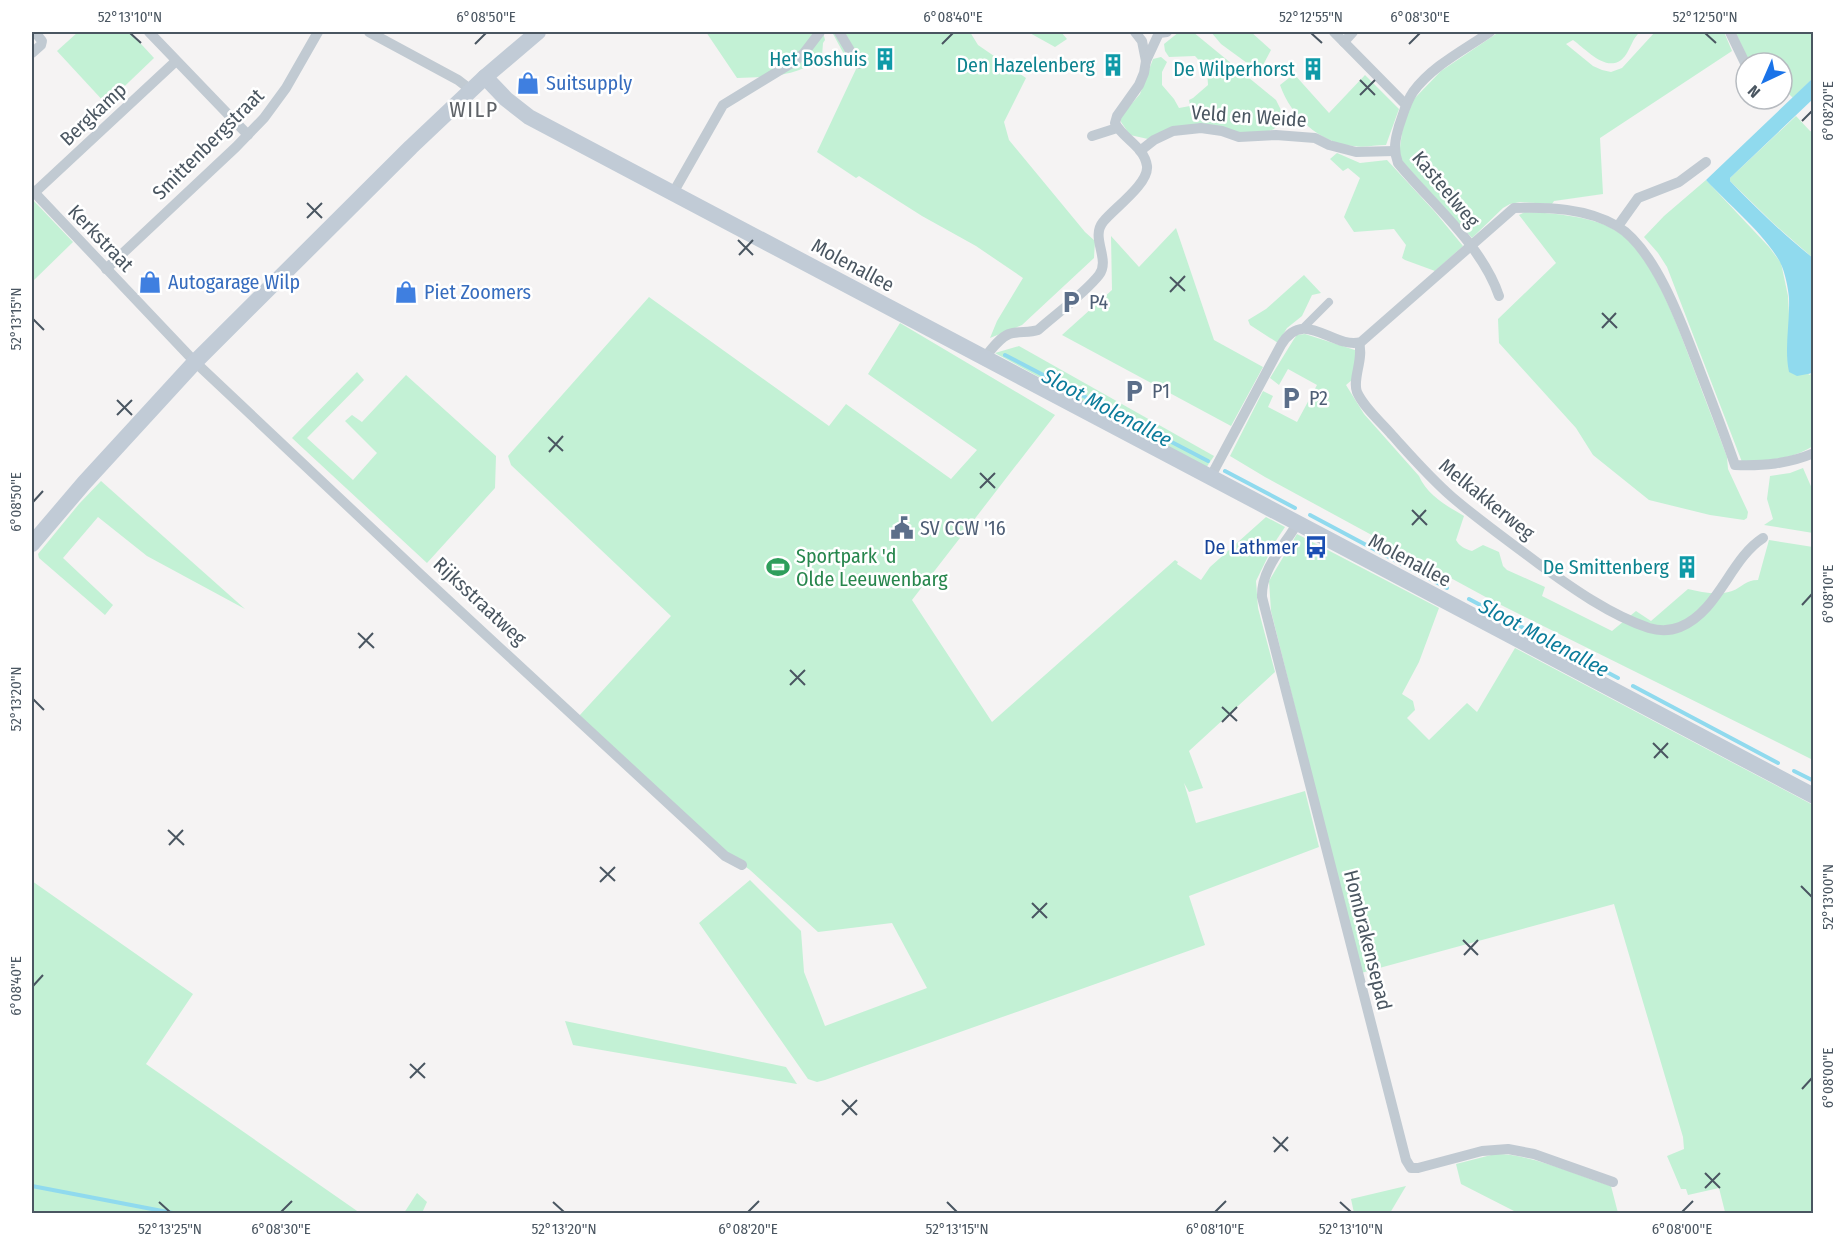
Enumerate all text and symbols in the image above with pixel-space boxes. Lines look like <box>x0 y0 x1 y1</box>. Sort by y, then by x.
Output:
text: 52°13'10"N <box>98 8 162 26</box>
text: 6°08'50"E <box>456 8 516 26</box>
text: 6°08'40"E <box>923 8 983 26</box>
text: 52°12'55"N <box>1279 8 1343 26</box>
text: 6°08'30"E <box>1390 8 1450 26</box>
text: 52°12'50"N <box>1672 8 1738 26</box>
building icon: Het Boshuis <box>872 46 898 72</box>
place label: Het Boshuis <box>769 47 867 71</box>
north arrow <box>1734 51 1794 111</box>
building icon: Den Hazelenberg <box>1100 52 1126 78</box>
place label: Den Hazelenberg <box>956 53 1096 77</box>
building icon: De Wilperhorst <box>1300 56 1326 82</box>
place label: De Wilperhorst <box>1173 57 1295 81</box>
shop icon: Suitsupply <box>515 70 541 96</box>
place label: Suitsupply <box>546 71 632 95</box>
street label: Bergkamp <box>55 77 131 151</box>
text: N <box>1744 81 1764 102</box>
text: 6°08'20"E <box>1819 81 1837 141</box>
street label: Smittenbergstraat <box>147 83 269 205</box>
district label: WILP <box>449 96 499 123</box>
street label: Veld en Weide <box>1191 100 1307 132</box>
street label: Kasteelweg <box>1407 146 1485 233</box>
street label: Kerkstraat <box>63 199 139 277</box>
street label: Molenallee <box>808 233 898 297</box>
shop icon: Autogarage Wilp <box>137 269 163 295</box>
place label: Autogarage Wilp <box>168 270 300 294</box>
shop icon: Piet Zoomers <box>393 279 419 305</box>
place label: Piet Zoomers <box>424 280 531 304</box>
text: 52°13'15"N <box>7 287 25 351</box>
parking icon: P4 <box>1058 289 1084 315</box>
place label: P4 <box>1089 290 1109 314</box>
water label: Sloot Molenallee <box>1037 362 1176 453</box>
parking icon: P1 <box>1121 378 1147 404</box>
place label: P1 <box>1152 379 1170 403</box>
parking icon: P2 <box>1278 385 1304 411</box>
place label: P2 <box>1309 386 1328 410</box>
street label: Melkakkerweg <box>1434 453 1540 545</box>
text: 6°08'50"E <box>7 472 25 532</box>
public building icon: SV CCW '16 <box>889 515 915 541</box>
place label: SV CCW '16 <box>920 516 1006 540</box>
street label: Molenallee <box>1365 528 1455 592</box>
bus stop icon: De Lathmer <box>1303 534 1329 560</box>
place label: De Lathmer <box>1204 535 1298 559</box>
place label: Sportpark 'd Olde Leeuwenbarg <box>796 544 948 591</box>
street label: Rijksstraatweg <box>429 552 532 651</box>
sports icon: Sportpark 'd Olde Leeuwenbarg <box>765 554 791 580</box>
building icon: De Smittenberg <box>1674 554 1700 580</box>
place label: De Smittenberg <box>1543 555 1670 579</box>
text: 6°08'10"E <box>1819 565 1837 623</box>
water label: Sloot Molenallee <box>1474 592 1613 683</box>
text: 52°13'20"N <box>7 666 25 732</box>
text: 52°13'00"N <box>1819 864 1837 930</box>
street label: Hombrakensepad <box>1339 867 1397 1013</box>
text: 6°08'40"E <box>7 956 25 1016</box>
text: 6°08'00"E <box>1819 1048 1837 1108</box>
text: 52°13'25"N <box>138 1220 202 1238</box>
text: 6°08'30"E <box>251 1220 311 1238</box>
text: 52°13'20"N <box>531 1220 597 1238</box>
text: 6°08'20"E <box>718 1220 778 1238</box>
text: 52°13'15"N <box>925 1220 989 1238</box>
text: 6°08'10"E <box>1186 1220 1244 1238</box>
text: 52°13'10"N <box>1319 1220 1383 1238</box>
text: 6°08'00"E <box>1652 1220 1712 1238</box>

